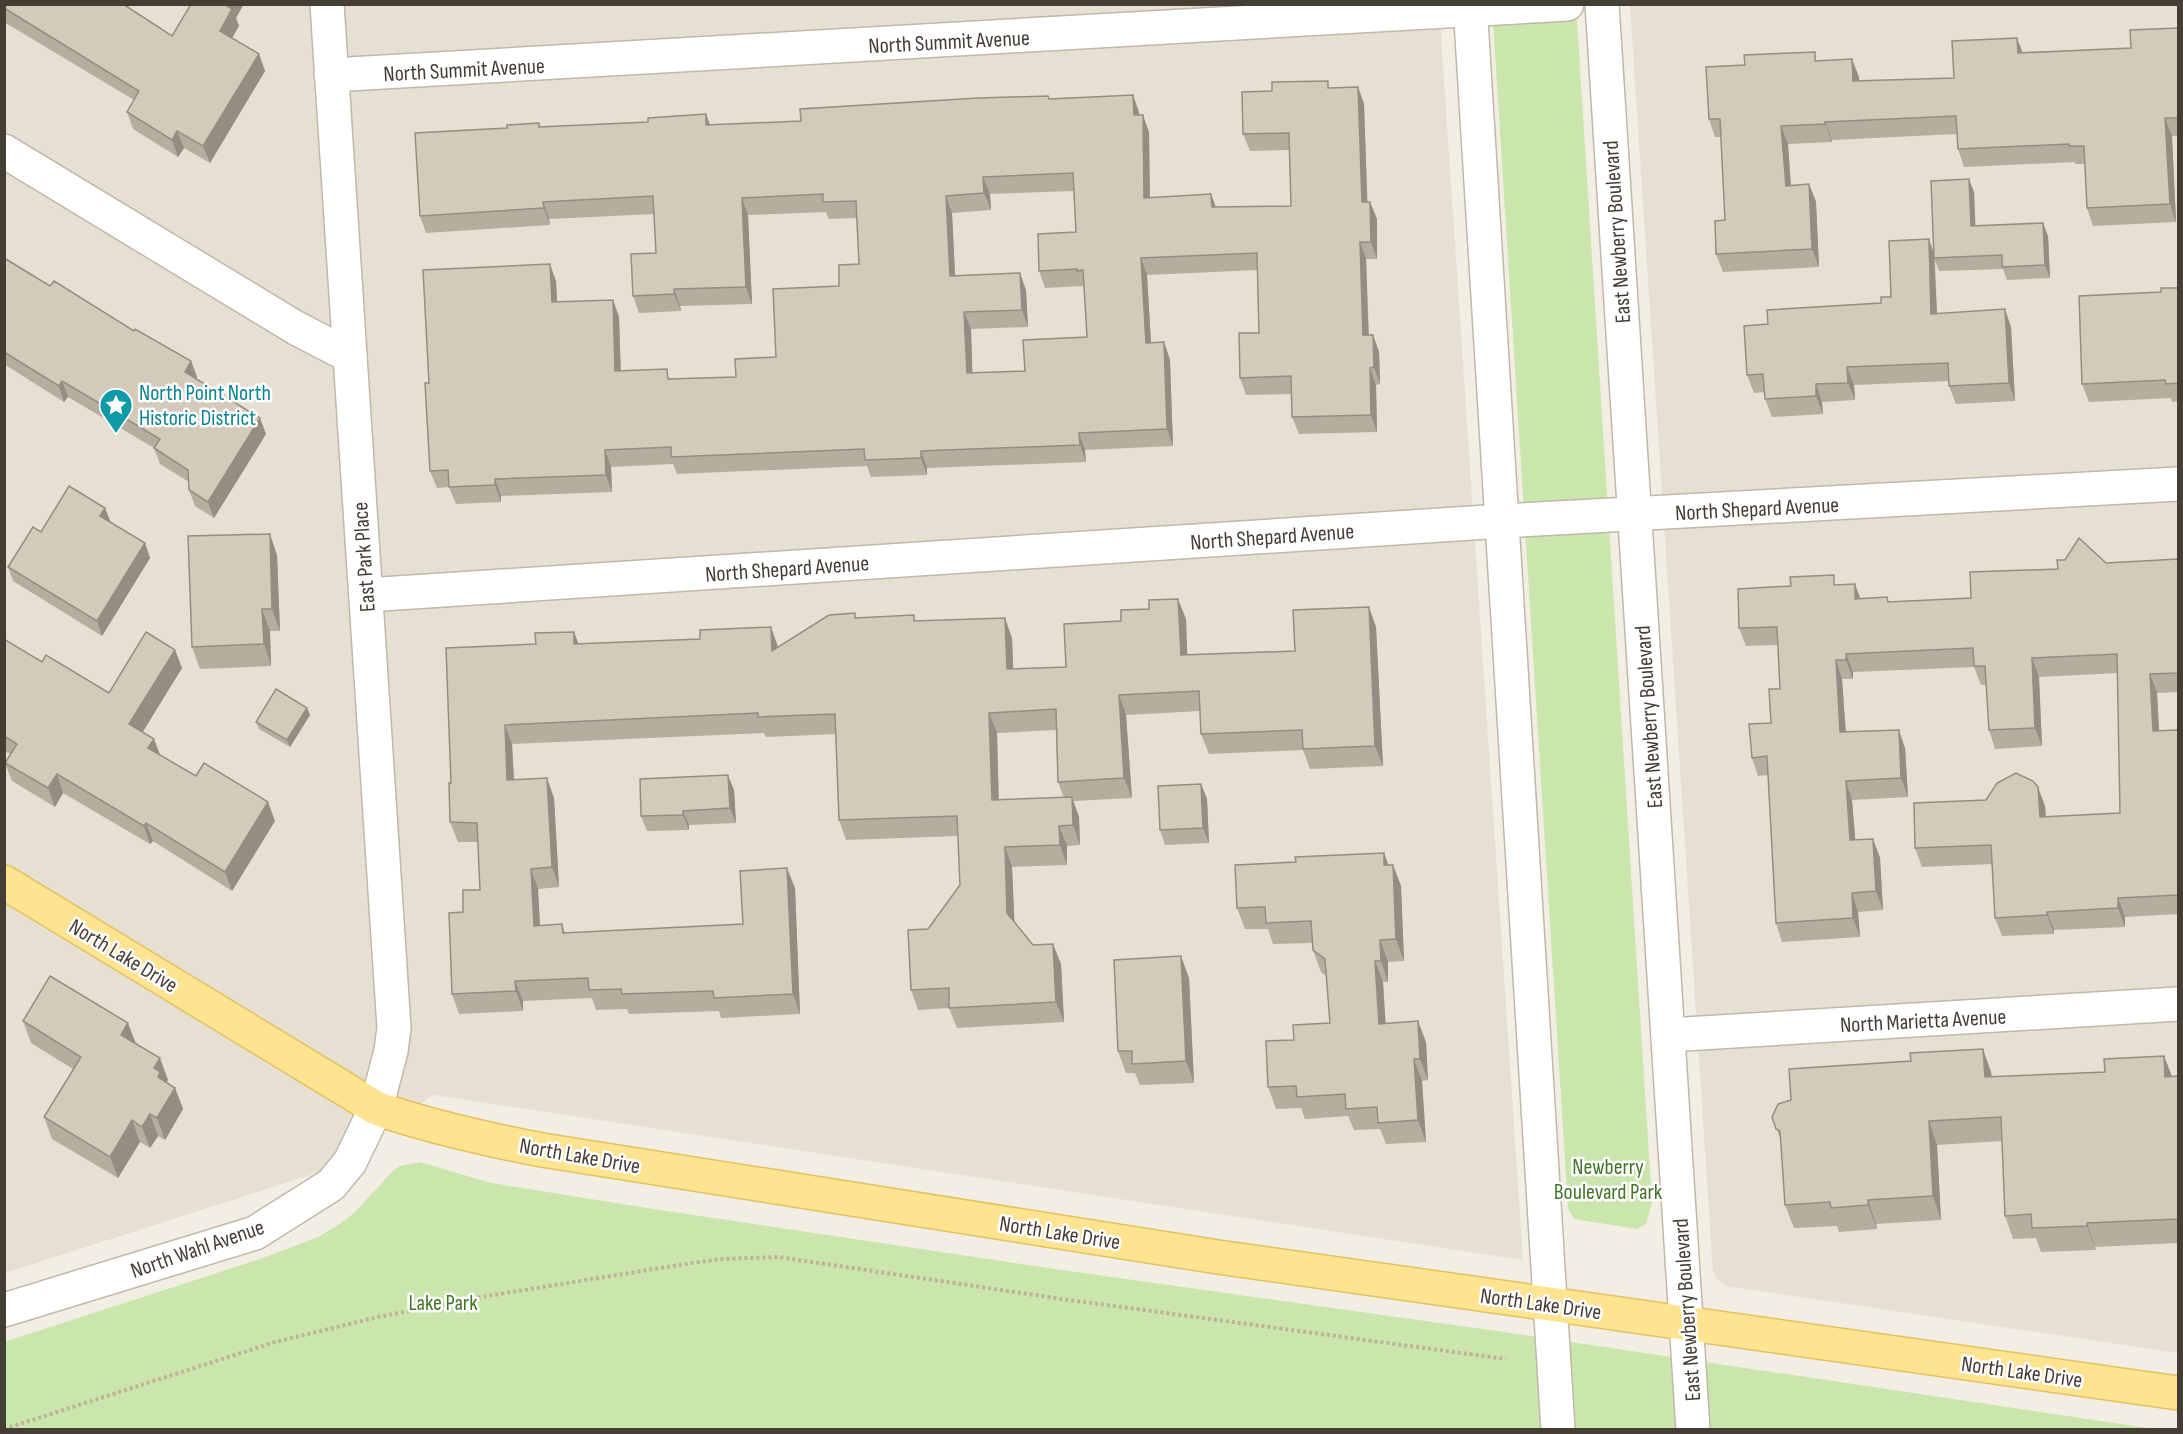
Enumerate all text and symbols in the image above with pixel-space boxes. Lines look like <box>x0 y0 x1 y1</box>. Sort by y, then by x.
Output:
street label: North Summit Avenue <box>868 25 1030 60</box>
street label: North Summit Avenue <box>383 53 545 88</box>
street label: East Newberry Boulevard <box>1598 140 1637 324</box>
place label: North Point North Historic District <box>139 380 271 432</box>
place icon: North Point North Historic District <box>98 387 134 434</box>
street label: North Shepard Avenue <box>1674 492 1840 527</box>
street label: East Park Place <box>347 501 382 613</box>
street label: North Shepard Avenue <box>1189 518 1355 557</box>
street label: North Shepard Avenue <box>704 550 870 589</box>
street label: East Newberry Boulevard <box>1630 625 1669 809</box>
street label: North Lake Drive <box>64 913 182 999</box>
street label: North Marietta Avenue <box>1839 1004 2007 1039</box>
street label: North Lake Drive <box>517 1133 642 1180</box>
park label: Newberry Boulevard Park <box>1554 1154 1663 1206</box>
street label: North Lake Drive <box>997 1211 1122 1256</box>
street label: North Wahl Avenue <box>127 1214 268 1285</box>
street label: East Newberry Boulevard <box>1668 1218 1707 1402</box>
street label: North Lake Drive <box>1479 1283 1603 1326</box>
park label: Lake Park <box>408 1290 478 1317</box>
street label: North Lake Drive <box>1960 1351 2084 1394</box>

